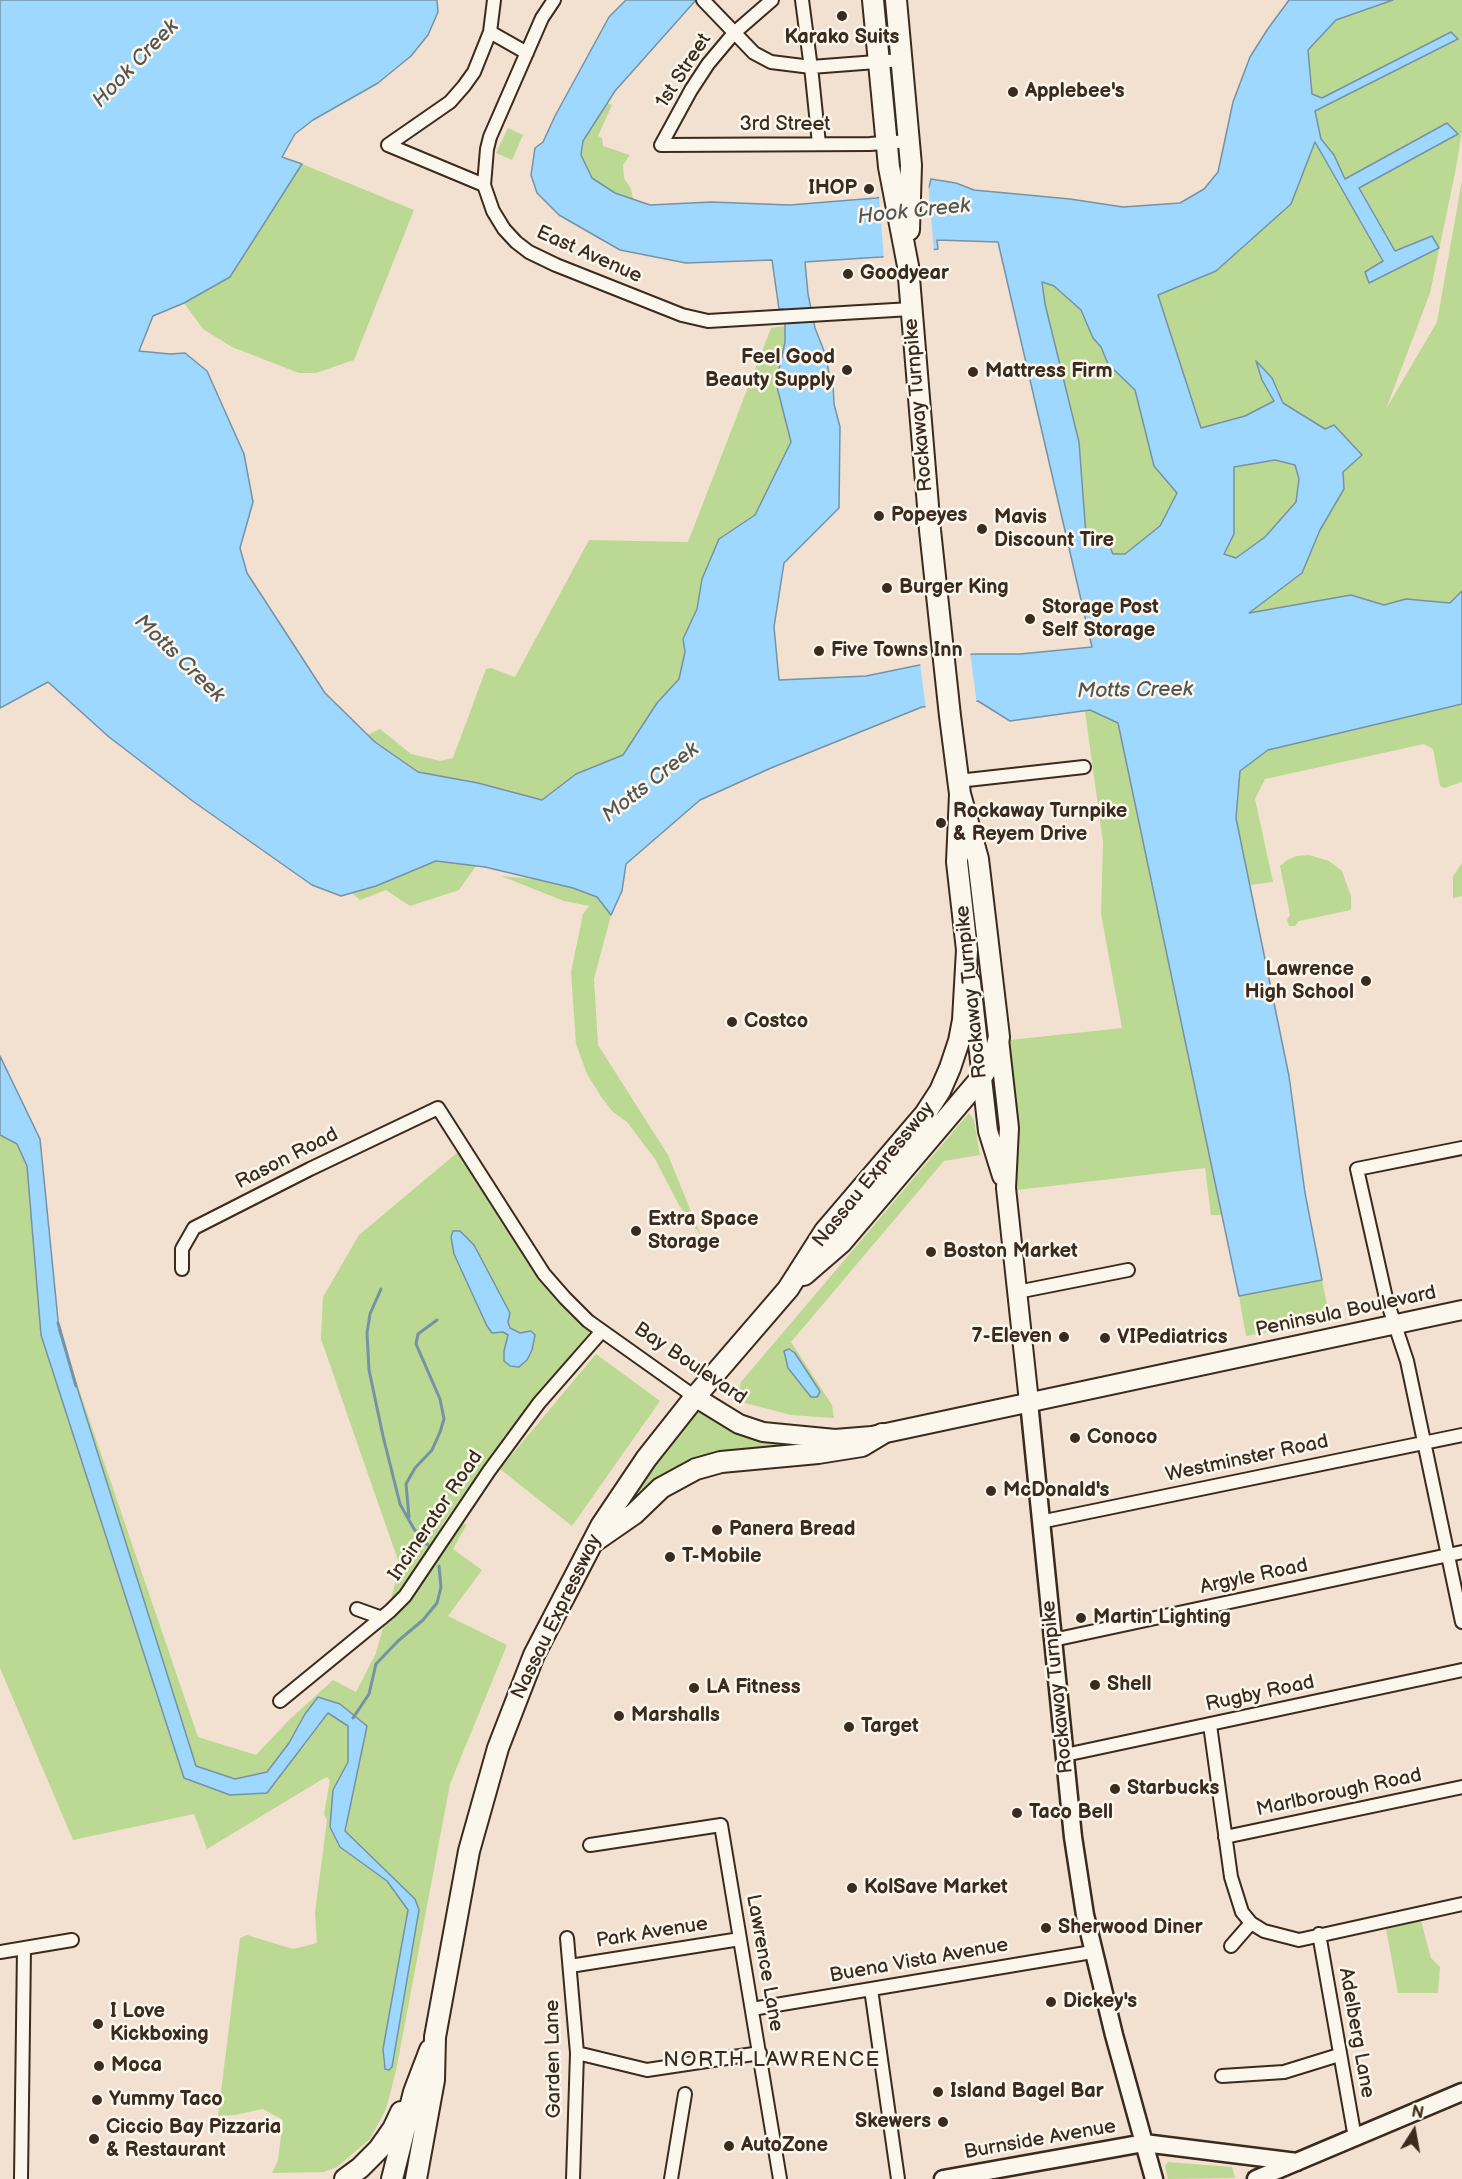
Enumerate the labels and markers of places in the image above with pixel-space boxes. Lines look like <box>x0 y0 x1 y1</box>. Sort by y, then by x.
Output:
marker: Karako Suits <box>835 9 849 23</box>
place label: Karako Suits <box>785 26 899 50</box>
place label: Applebee's <box>1025 80 1125 104</box>
marker: Applebee's <box>1006 85 1020 99</box>
place label: IHOP <box>808 177 857 201</box>
marker: IHOP <box>862 182 876 196</box>
place label: Goodyear <box>860 262 949 286</box>
marker: Goodyear <box>841 267 855 281</box>
place label: Feel Good Beauty Supply <box>705 346 835 393</box>
place label: Mattress Firm <box>985 360 1113 384</box>
marker: Feel Good Beauty Supply <box>840 363 854 377</box>
marker: Mattress Firm <box>966 365 980 379</box>
place label: Popeyes <box>891 504 967 528</box>
place label: Mavis Discount Tire <box>994 506 1114 553</box>
marker: Popeyes <box>872 509 886 523</box>
marker: Mavis Discount Tire <box>975 522 989 536</box>
place label: Burger King <box>899 576 1009 600</box>
marker: Burger King <box>880 581 894 595</box>
place label: Storage Post Self Storage <box>1042 596 1159 643</box>
marker: Storage Post Self Storage <box>1023 612 1037 626</box>
place label: Five Towns Inn <box>831 639 963 663</box>
marker: Five Towns Inn <box>812 644 826 658</box>
place label: Rockaway Turnpike & Reyem Drive <box>953 800 1127 847</box>
marker: Rockaway Turnpike & Reyem Drive <box>934 816 948 830</box>
place label: Lawrence High School <box>1245 958 1354 1005</box>
marker: Lawrence High School <box>1359 974 1373 988</box>
place label: Costco <box>744 1010 808 1034</box>
marker: Costco <box>725 1015 739 1029</box>
place label: Extra Space Storage <box>648 1208 758 1255</box>
marker: Extra Space Storage <box>629 1224 643 1238</box>
place label: Boston Market <box>943 1240 1078 1264</box>
marker: Boston Market <box>924 1245 938 1259</box>
place label: 7-Eleven <box>971 1325 1052 1349</box>
place label: VIPediatrics <box>1117 1326 1228 1350</box>
marker: 7-Eleven <box>1057 1330 1071 1344</box>
marker: VIPediatrics <box>1098 1331 1112 1345</box>
place label: Conoco <box>1087 1426 1157 1450</box>
marker: Conoco <box>1068 1431 1082 1445</box>
place label: McDonald's <box>1003 1479 1109 1503</box>
marker: McDonald's <box>984 1484 998 1498</box>
place label: Panera Bread <box>729 1518 855 1542</box>
marker: Panera Bread <box>710 1523 724 1537</box>
place label: T-Mobile <box>682 1545 762 1569</box>
marker: T-Mobile <box>663 1550 677 1564</box>
place label: Martin Lighting <box>1093 1606 1231 1630</box>
marker: Martin Lighting <box>1074 1611 1088 1625</box>
place label: Shell <box>1107 1673 1152 1697</box>
place label: LA Fitness <box>706 1676 800 1700</box>
marker: Shell <box>1088 1678 1102 1692</box>
marker: LA Fitness <box>687 1681 701 1695</box>
place label: Marshalls <box>631 1704 720 1728</box>
marker: Marshalls <box>612 1709 626 1723</box>
place label: Target <box>861 1715 919 1739</box>
marker: Target <box>842 1720 856 1734</box>
place label: Starbucks <box>1127 1777 1219 1801</box>
marker: Starbucks <box>1108 1782 1122 1796</box>
place label: Taco Bell <box>1029 1801 1113 1825</box>
marker: Taco Bell <box>1010 1806 1024 1820</box>
place label: KolSave Market <box>864 1876 1008 1900</box>
marker: KolSave Market <box>845 1881 859 1895</box>
place label: Sherwood Diner <box>1058 1916 1203 1940</box>
marker: Sherwood Diner <box>1039 1921 1053 1935</box>
place label: Dickey's <box>1063 1990 1137 2014</box>
marker: Dickey's <box>1044 1995 1058 2009</box>
place label: I Love Kickboxing <box>110 2000 209 2047</box>
marker: I Love Kickboxing <box>91 2017 105 2031</box>
place label: Moca <box>111 2054 162 2078</box>
marker: Moca <box>92 2059 106 2073</box>
place label: Island Bagel Bar <box>950 2080 1104 2104</box>
marker: Island Bagel Bar <box>931 2085 945 2099</box>
place label: Yummy Taco <box>109 2088 223 2112</box>
marker: Yummy Taco <box>90 2093 104 2107</box>
place label: Skewers <box>855 2110 931 2134</box>
marker: Skewers <box>936 2115 950 2129</box>
place label: Ciccio Bay Pizzaria & Restaurant <box>106 2116 281 2163</box>
marker: Ciccio Bay Pizzaria & Restaurant <box>87 2132 101 2146</box>
place label: AutoZone <box>741 2134 828 2158</box>
marker: AutoZone <box>722 2139 736 2153</box>

